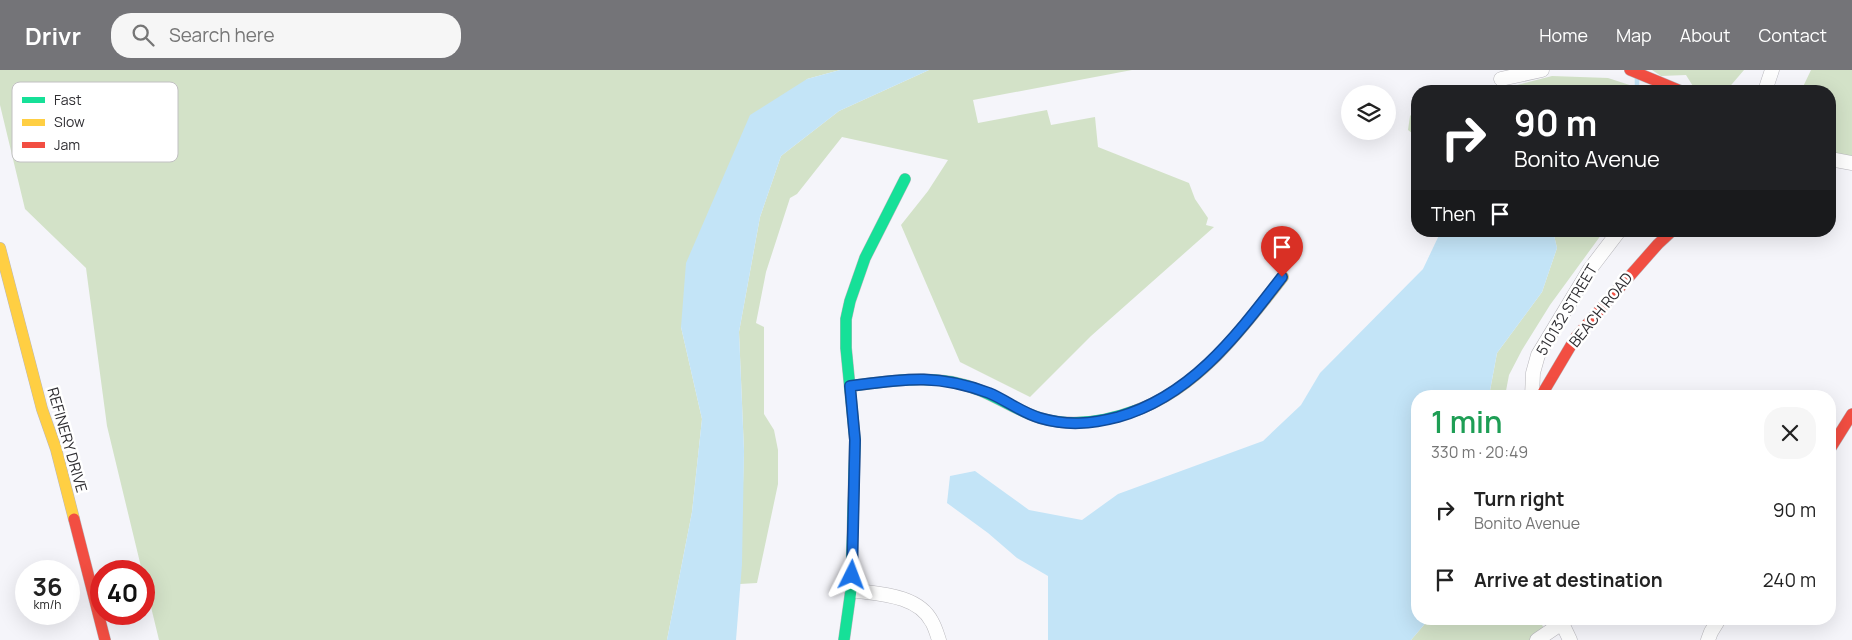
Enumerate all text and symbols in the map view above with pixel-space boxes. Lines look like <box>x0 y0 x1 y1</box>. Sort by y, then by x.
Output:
search box <box>111 13 461 58</box>
text: Drivr <box>25 19 81 52</box>
icon: search <box>129 21 157 49</box>
text: Search here <box>169 22 275 48</box>
text: Home <box>1539 23 1588 47</box>
text: Map <box>1616 23 1652 47</box>
text: About <box>1680 23 1730 47</box>
text: Contact <box>1758 23 1827 47</box>
legend <box>12 82 178 162</box>
map controls <box>1341 85 1396 140</box>
button: layers <box>1341 85 1396 140</box>
text: Fast <box>54 90 82 109</box>
text: 90 m <box>1514 99 1597 147</box>
icon: right <box>1431 105 1496 170</box>
text: Slow <box>54 112 85 131</box>
text: Jam <box>54 135 80 154</box>
text: Bonito Avenue <box>1514 144 1660 174</box>
icon: arrive <box>1486 200 1514 228</box>
text: Then <box>1431 201 1476 227</box>
pin <box>1261 226 1303 277</box>
icon: arrive <box>1268 233 1296 261</box>
street label: 510132 STREET <box>1531 260 1602 359</box>
street label: BEACH ROAD <box>1564 268 1637 351</box>
street label: REFINERY DRIVE <box>42 385 93 495</box>
text: 1 min <box>1431 401 1503 442</box>
button: close <box>1764 407 1816 459</box>
text: 330 m · 20:49 <box>1431 441 1528 463</box>
text: Turn right <box>1474 486 1564 512</box>
icon: right <box>1431 496 1459 524</box>
text: 90 m <box>1773 497 1816 523</box>
text: Bonito Avenue <box>1474 512 1580 534</box>
position arrow <box>825 548 877 600</box>
speed limit sign: 40 <box>90 560 155 625</box>
icon: arrive <box>1431 566 1459 594</box>
text: Arrive at destination <box>1474 567 1663 593</box>
text: 240 m <box>1763 567 1816 593</box>
text: 36 <box>32 569 63 604</box>
text: km/h <box>34 596 61 613</box>

